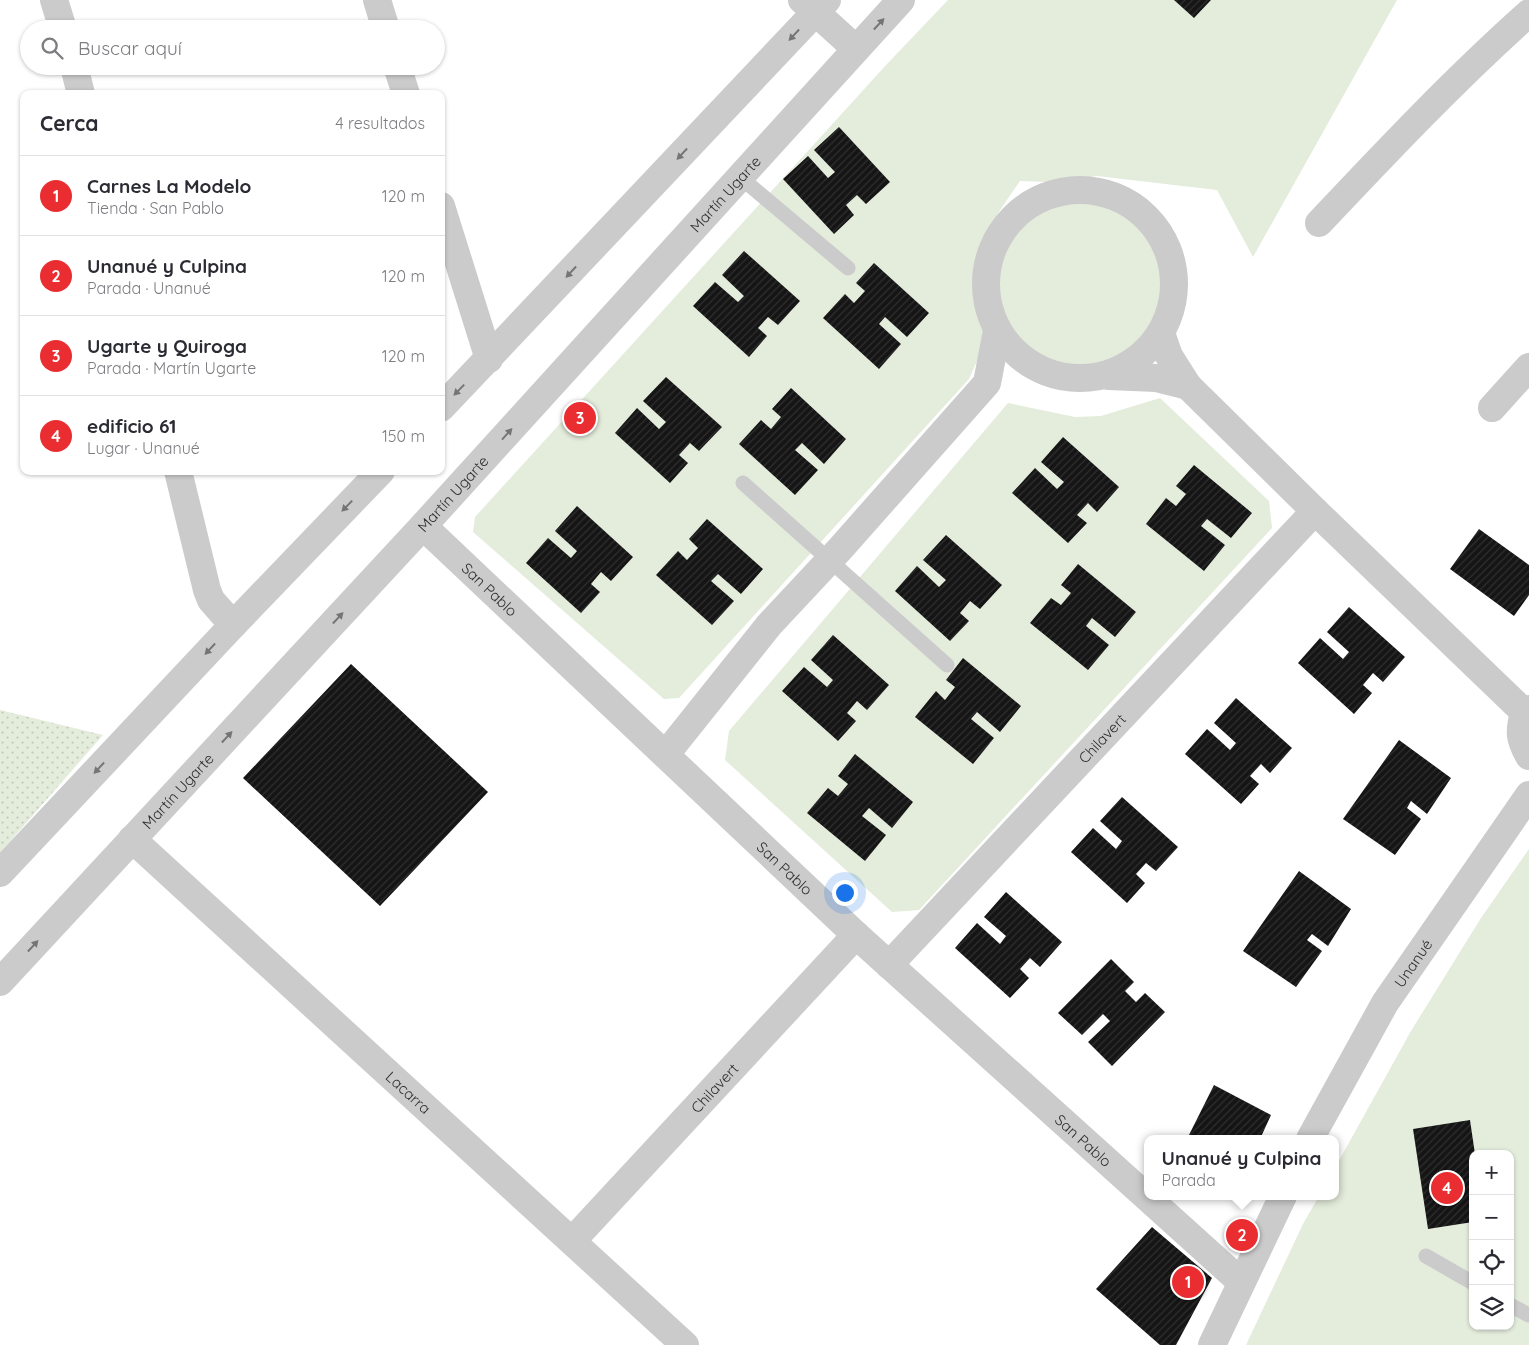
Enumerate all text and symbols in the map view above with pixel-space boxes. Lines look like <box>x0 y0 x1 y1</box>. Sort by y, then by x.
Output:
one-way arrow <box>873 19 885 31</box>
search box <box>20 20 445 75</box>
one-way arrow <box>788 29 800 41</box>
icon: search <box>38 34 66 62</box>
text: Buscar aquí <box>78 36 182 60</box>
text: Cerca <box>40 110 98 136</box>
text: 4 resultados <box>335 113 425 133</box>
one-way arrow <box>676 147 688 159</box>
street label: Martín Ugarte <box>685 152 765 236</box>
text: Carnes La Modelo <box>87 174 251 198</box>
text: 1 <box>53 186 59 206</box>
text: 120 m <box>382 186 425 206</box>
text: Tienda · San Pablo <box>87 198 224 218</box>
text: Unanué y Culpina <box>87 254 247 278</box>
one-way arrow <box>565 265 577 277</box>
text: 2 <box>51 266 61 286</box>
text: 120 m <box>382 266 425 286</box>
text: Parada · Unanué <box>87 278 211 298</box>
text: Ugarte y Quiroga <box>87 334 247 358</box>
text: 3 <box>52 346 60 366</box>
text: 120 m <box>382 346 425 366</box>
text: Parada · Martín Ugarte <box>87 358 256 378</box>
one-way arrow <box>453 383 465 395</box>
pin: 3 <box>564 399 596 437</box>
text: edificio 61 <box>87 414 176 438</box>
text: 4 <box>51 426 61 446</box>
text: 150 m <box>382 426 425 446</box>
one-way arrow <box>501 429 513 441</box>
text: Lugar · Unanué <box>87 438 200 458</box>
street label: Martín Ugarte <box>413 451 492 536</box>
one-way arrow <box>341 500 353 512</box>
street label: San Pablo <box>458 558 522 620</box>
one-way arrow <box>332 613 344 625</box>
one-way arrow <box>204 643 216 655</box>
street label: Chilavert <box>1074 709 1130 767</box>
one-way arrow <box>221 732 233 744</box>
street label: Martín Ugarte <box>138 749 217 833</box>
one-way arrow <box>93 761 105 773</box>
street label: San Pablo <box>753 837 817 899</box>
your location <box>832 880 858 906</box>
street label: Unanué <box>1389 935 1436 991</box>
one-way arrow <box>27 941 39 953</box>
street label: Chilavert <box>686 1059 742 1117</box>
street label: Lacarra <box>382 1067 435 1118</box>
street label: San Pablo <box>1051 1110 1116 1171</box>
popup <box>1144 1135 1339 1200</box>
text: Unanué y Culpina <box>1162 1146 1322 1170</box>
map controls <box>1469 1150 1514 1330</box>
button: + <box>1469 1150 1514 1195</box>
pin: 4 <box>1431 1169 1463 1207</box>
text: Parada <box>1162 1170 1216 1190</box>
button: − <box>1469 1195 1514 1240</box>
pin: 2 <box>1226 1216 1258 1254</box>
button: locate <box>1469 1240 1514 1285</box>
pin: 1 <box>1172 1263 1204 1301</box>
button: layers <box>1469 1285 1514 1330</box>

